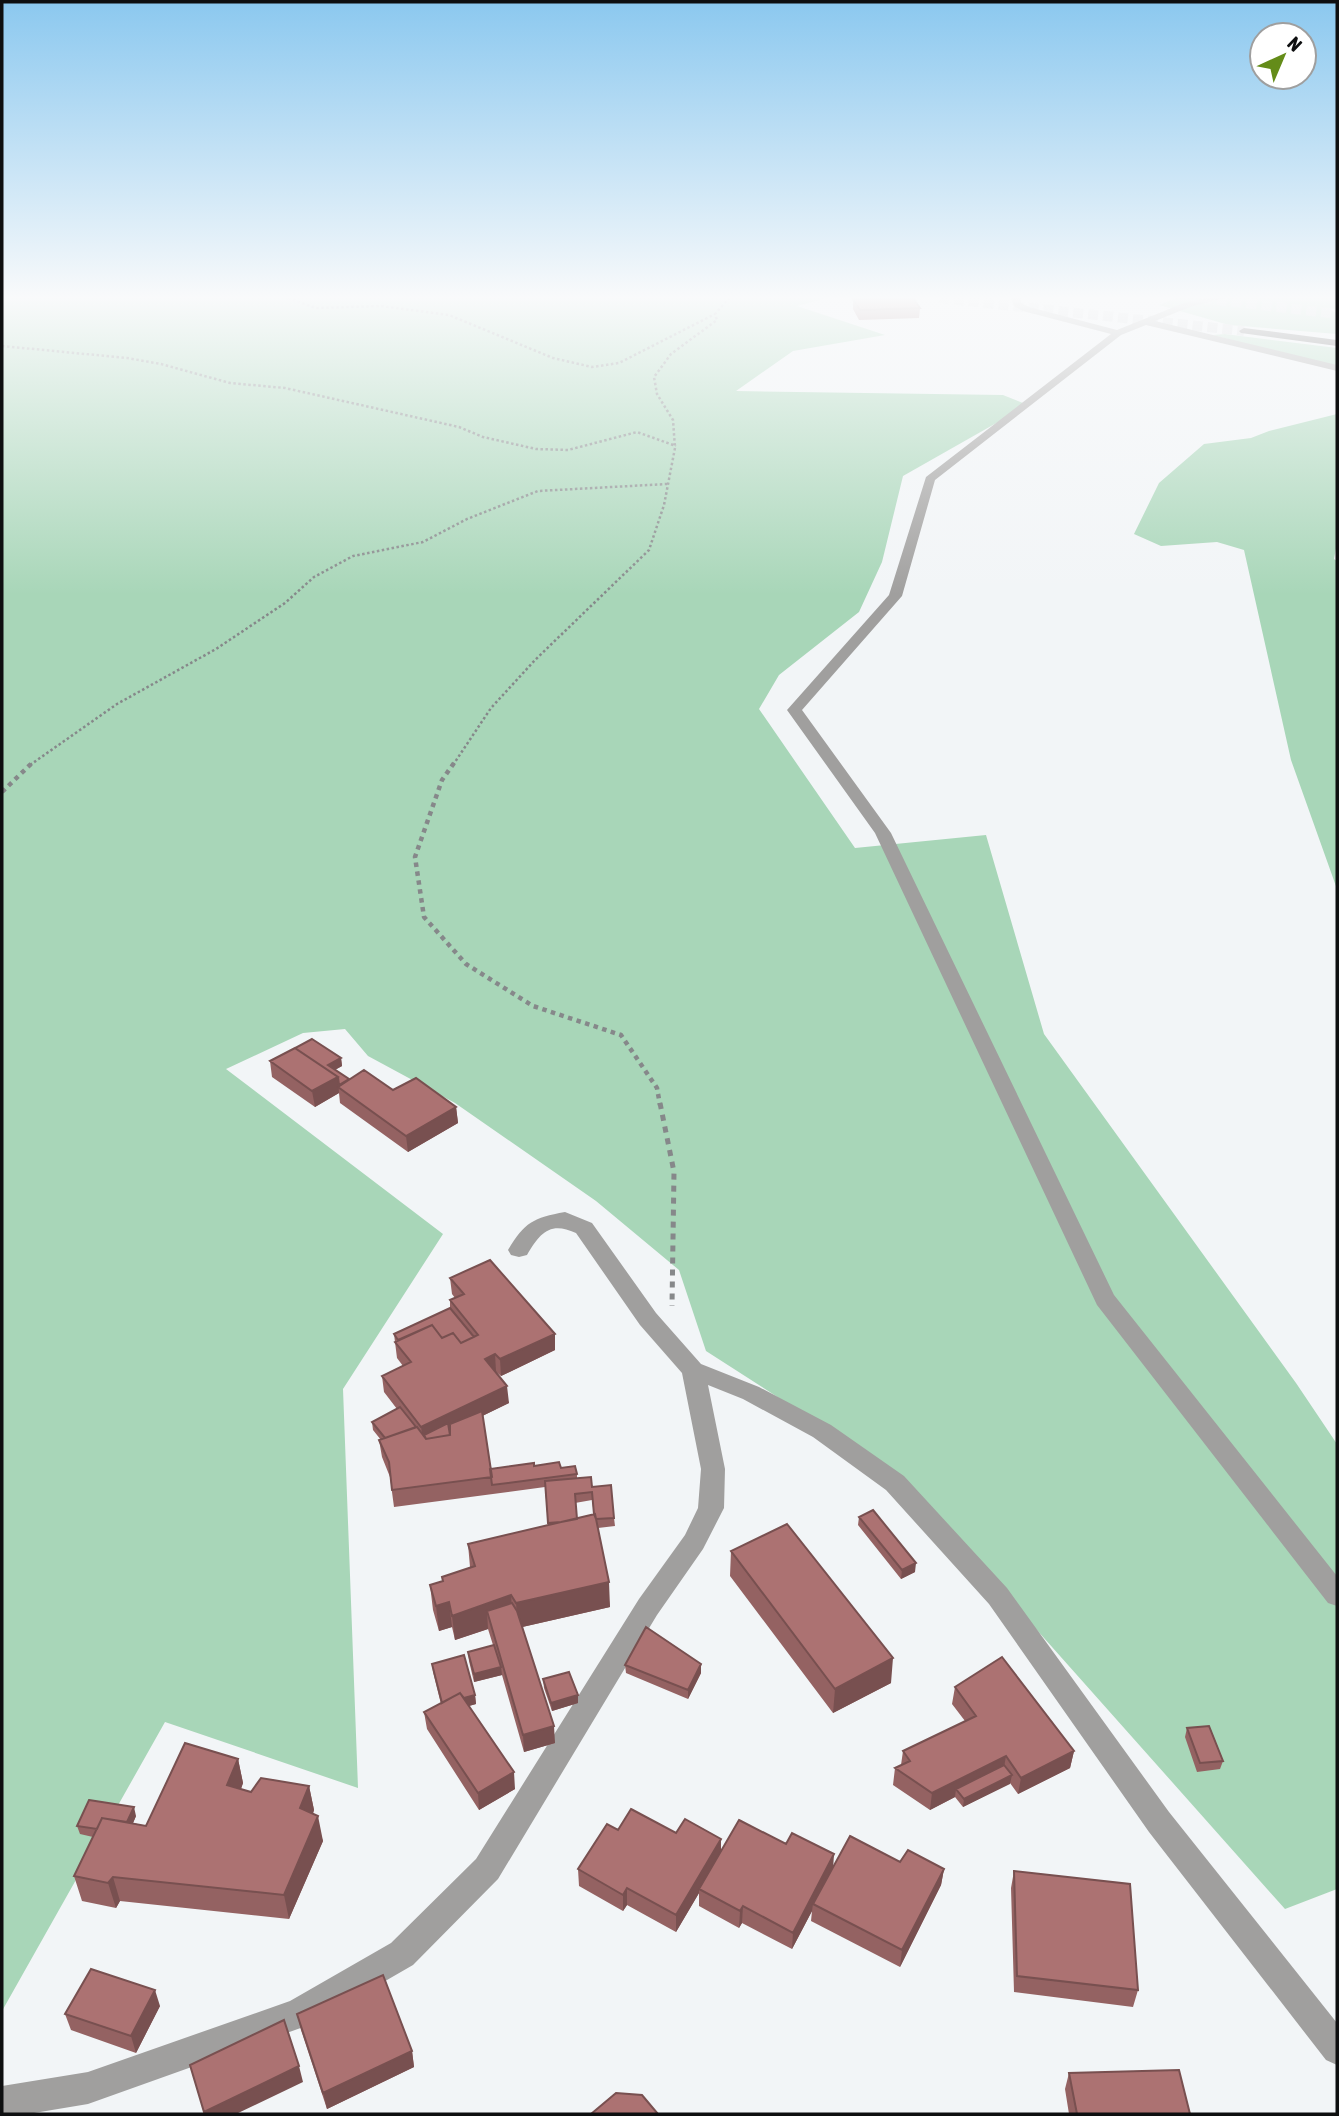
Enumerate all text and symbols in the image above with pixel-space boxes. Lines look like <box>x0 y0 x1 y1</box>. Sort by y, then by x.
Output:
north arrow <box>1248 21 1318 91</box>
text: N <box>1283 32 1306 56</box>

